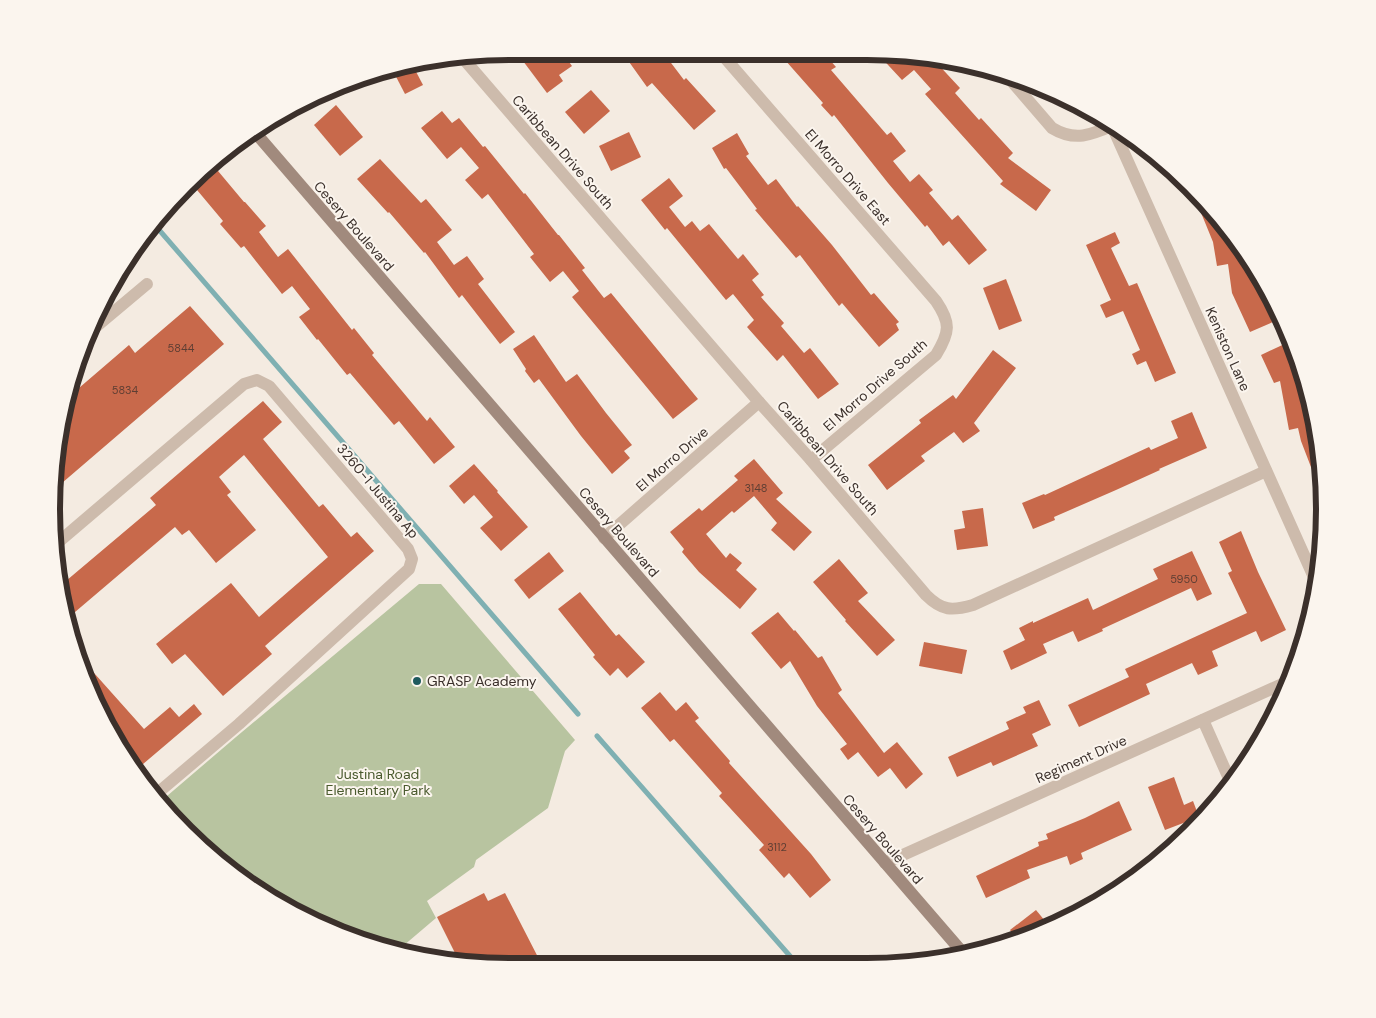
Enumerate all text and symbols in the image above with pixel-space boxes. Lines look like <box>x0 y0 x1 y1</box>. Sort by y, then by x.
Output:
street label: Caribbean Drive South <box>508 91 618 213</box>
street label: El Morro Drive East <box>801 125 895 229</box>
street label: Cesery Boulevard <box>310 177 398 275</box>
street label: Keniston Lane <box>1201 304 1255 394</box>
street label: El Morro Drive South <box>819 335 931 435</box>
house number: 5844 <box>168 341 195 355</box>
house number: 5834 <box>112 383 139 397</box>
street label: Caribbean Drive South <box>773 397 883 519</box>
street label: El Morro Drive <box>632 423 712 495</box>
street label: 3260-1 Justina Ap <box>333 440 423 542</box>
house number: 3148 <box>744 481 768 495</box>
street label: Cesery Boulevard <box>575 483 663 581</box>
house number: 5950 <box>1170 572 1198 586</box>
place label: GRASP Academy <box>427 672 537 690</box>
marker: GRASP Academy <box>411 675 423 687</box>
street label: Regiment Drive <box>1033 731 1129 787</box>
park label: Justina Road Elementary Park <box>326 765 430 799</box>
street label: Cesery Boulevard <box>839 790 927 888</box>
house number: 3112 <box>767 840 787 854</box>

